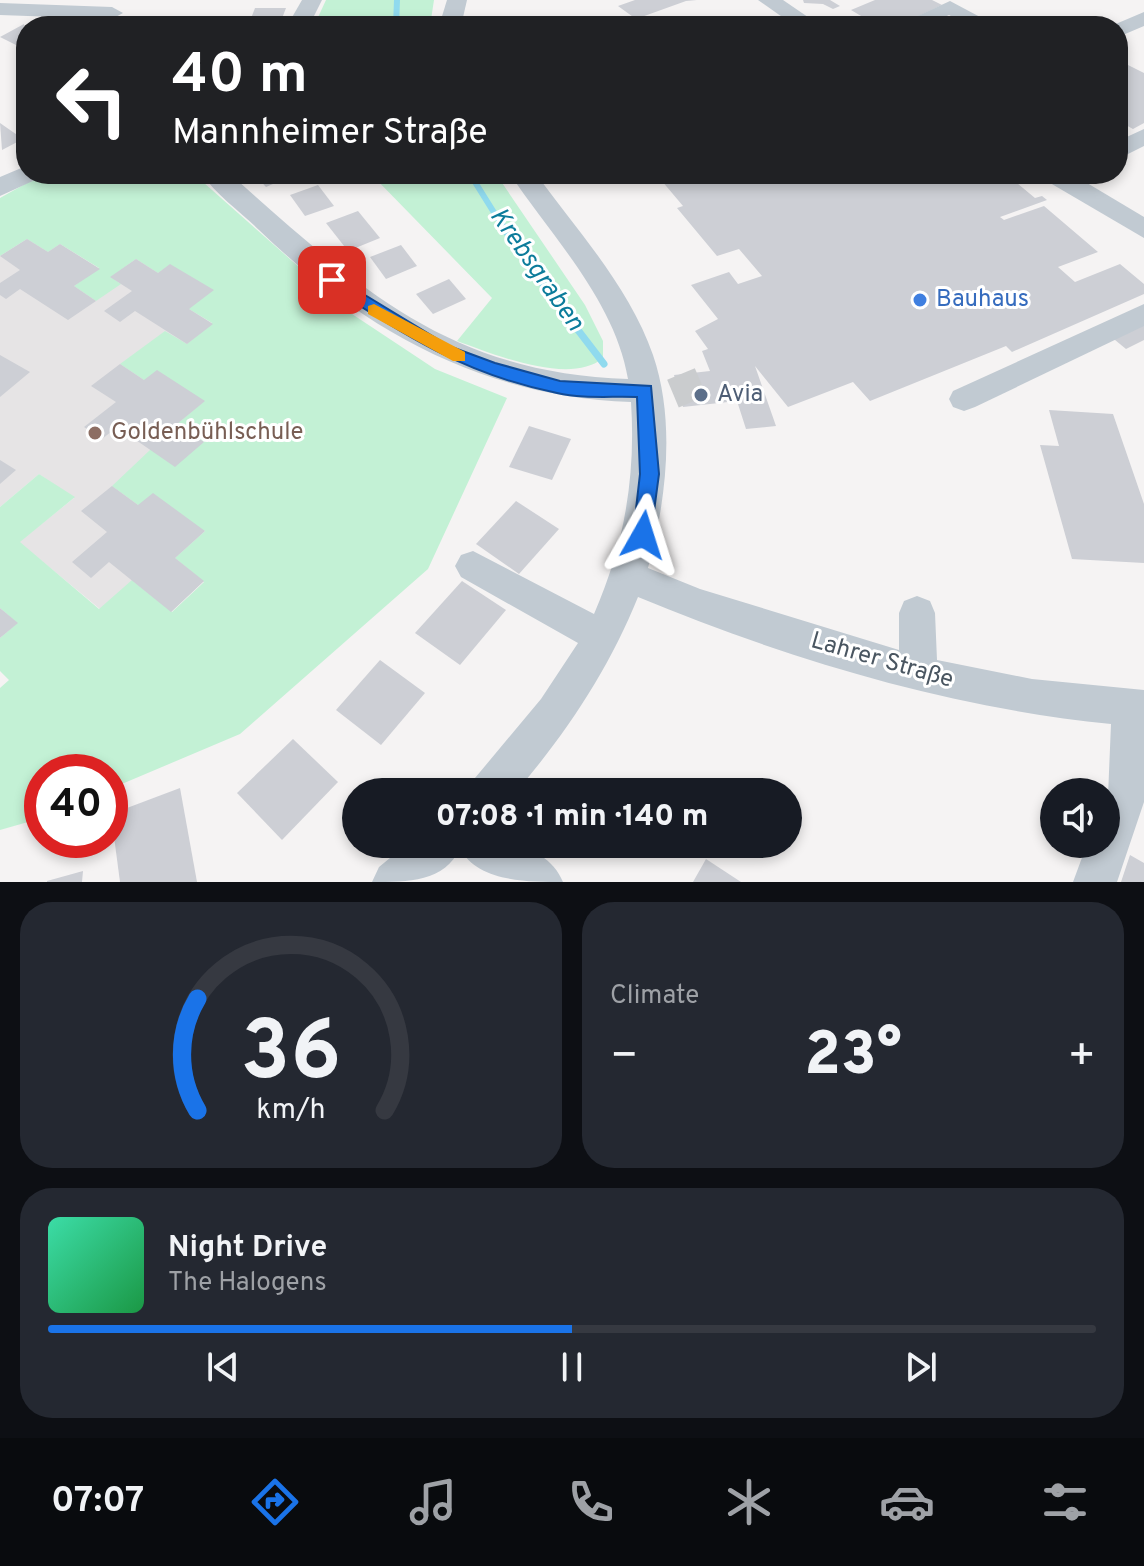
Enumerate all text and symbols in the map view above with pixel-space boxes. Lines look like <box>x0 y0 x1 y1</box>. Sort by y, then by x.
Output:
text: 40 m <box>172 42 308 112</box>
icon: left <box>40 48 144 152</box>
text: Mannheimer Straße <box>172 111 488 157</box>
water label: Krebsgraben <box>481 202 591 338</box>
pin <box>298 246 366 314</box>
icon: arrive <box>310 258 354 302</box>
place label: Bauhaus <box>936 285 1029 315</box>
marker: Bauhaus <box>911 291 929 309</box>
place label: Avia <box>717 380 763 410</box>
marker: Avia <box>692 386 710 404</box>
place label: Goldenbühlschule <box>111 418 303 448</box>
marker: Goldenbühlschule <box>86 424 104 442</box>
position arrow <box>601 493 685 577</box>
street label: Lahrer Straße <box>807 626 957 696</box>
speed limit sign: 40 <box>24 754 128 858</box>
map controls <box>1040 778 1120 858</box>
button: sound <box>1040 778 1120 858</box>
text: 07:08 · 1 min · 140 m <box>436 799 708 836</box>
text: Climate <box>610 980 699 1013</box>
text: 36 <box>241 1004 341 1109</box>
text: 23° <box>804 1020 902 1096</box>
text: − <box>610 1030 638 1086</box>
text: + <box>1068 1030 1096 1086</box>
text: km/h <box>256 1093 326 1129</box>
text: Night Drive <box>168 1230 327 1267</box>
text: The Halogens <box>168 1267 327 1300</box>
icon: previous <box>201 1345 245 1389</box>
icon: pause <box>550 1345 594 1389</box>
icon: next <box>899 1345 943 1389</box>
icon: directions <box>247 1474 303 1530</box>
icon: music <box>405 1474 461 1530</box>
icon: phone <box>563 1474 619 1530</box>
icon: climate <box>721 1474 777 1530</box>
icon: car <box>879 1474 935 1530</box>
icon: filters <box>1037 1474 1093 1530</box>
text: 07:07 <box>51 1479 144 1525</box>

